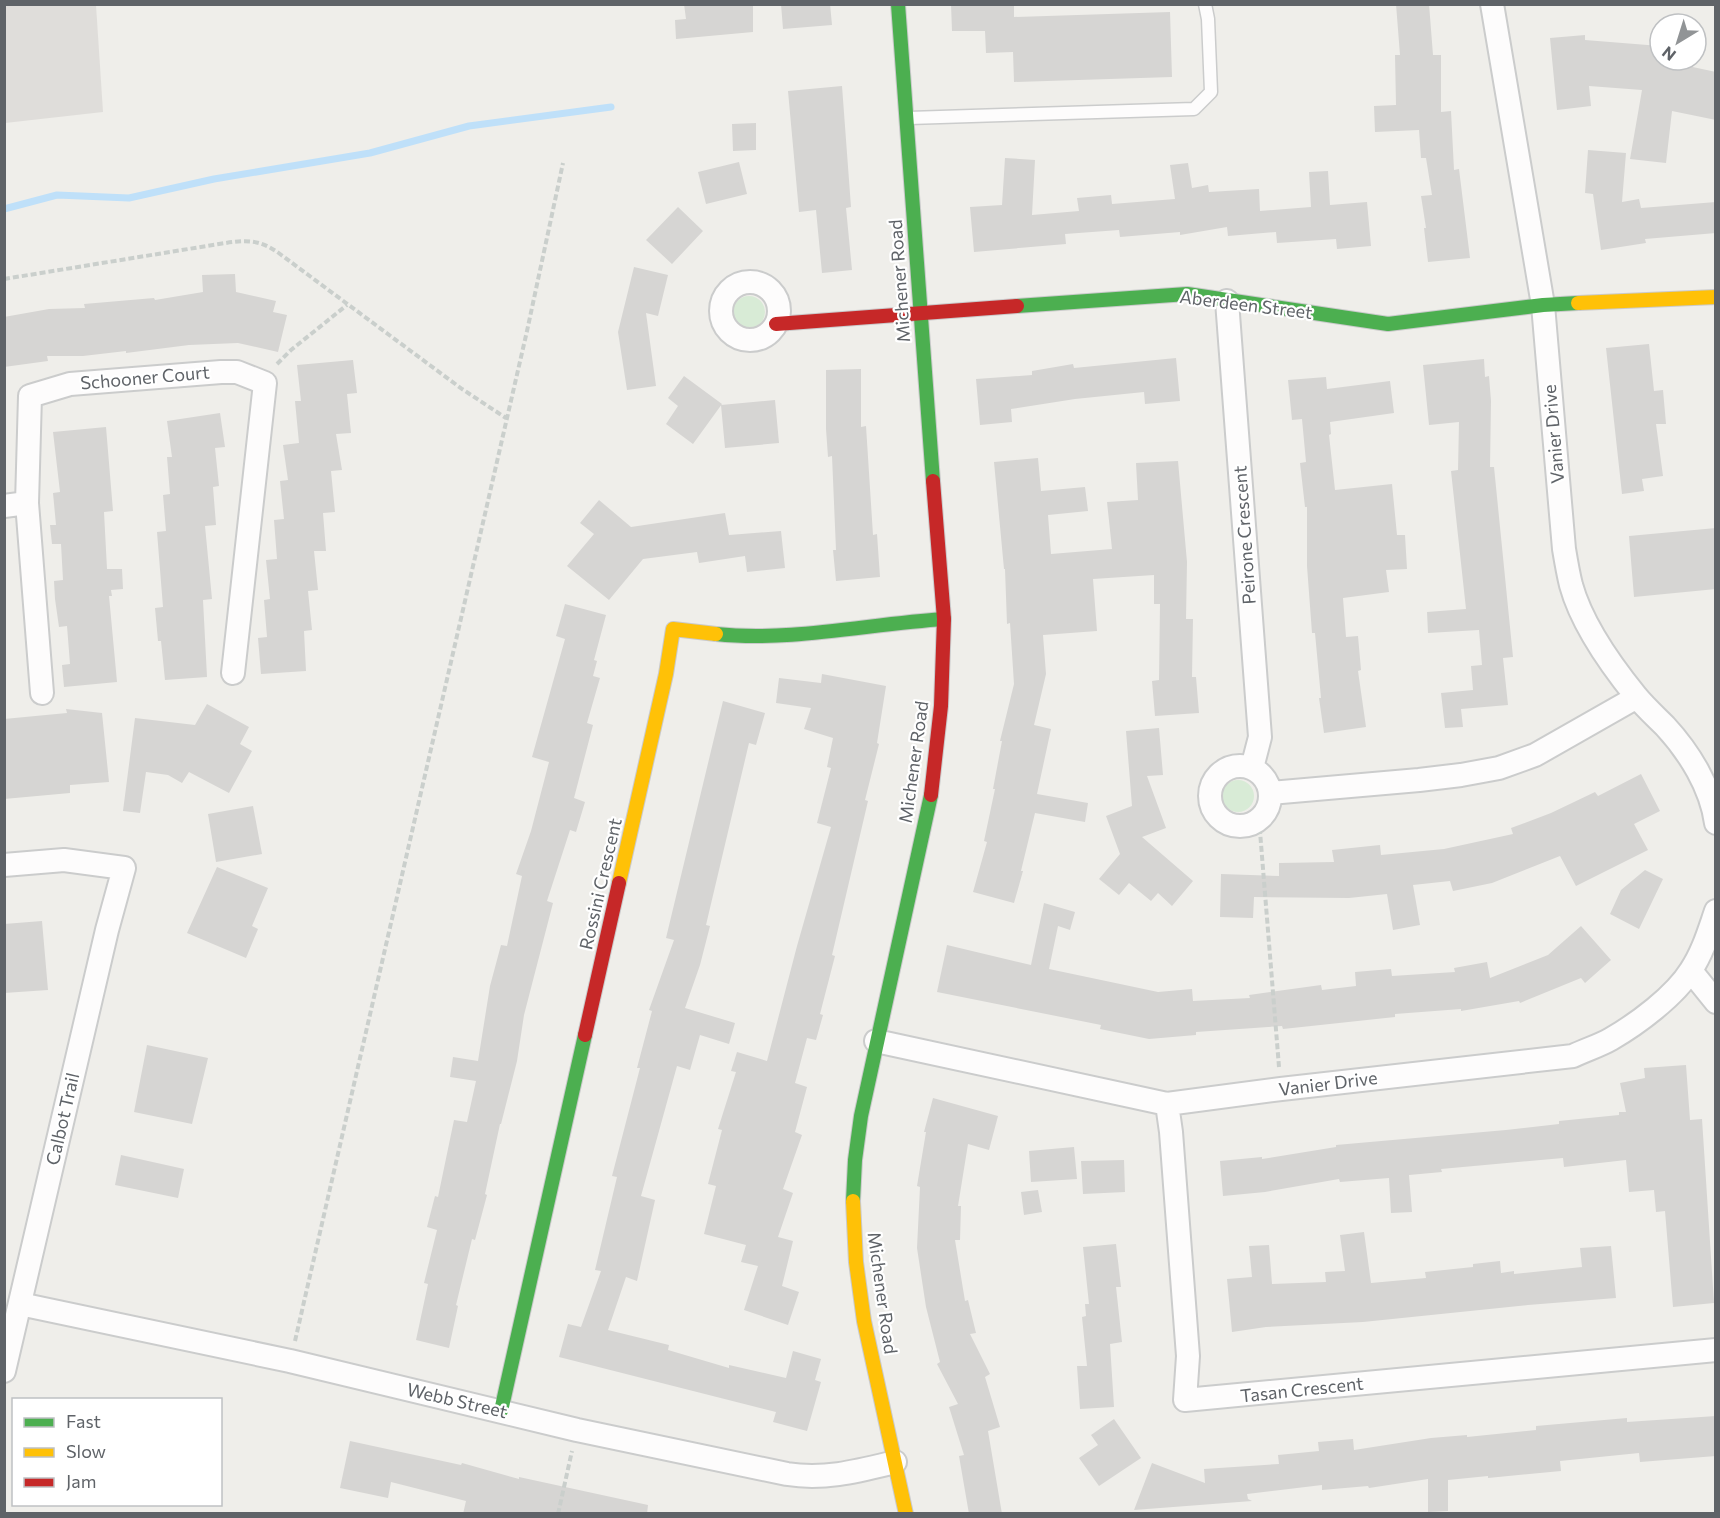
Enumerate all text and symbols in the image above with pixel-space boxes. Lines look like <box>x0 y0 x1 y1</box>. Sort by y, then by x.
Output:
north arrow <box>1648 12 1708 72</box>
text: N <box>1658 43 1679 65</box>
street label: Michener Road <box>884 219 914 343</box>
street label: Aberdeen Street <box>1179 285 1314 323</box>
street label: Schooner Court <box>79 360 210 394</box>
street label: Vanier Drive <box>1538 384 1568 485</box>
street label: Peirone Crescent <box>1228 465 1260 605</box>
street label: Michener Road <box>894 699 932 824</box>
street label: Rossini Crescent <box>574 816 626 952</box>
street label: Vanier Drive <box>1277 1066 1379 1100</box>
street label: Calbot Trail <box>41 1070 83 1167</box>
street label: Michener Road <box>864 1230 902 1355</box>
street label: Tasan Crescent <box>1239 1372 1365 1406</box>
street label: Webb Street <box>405 1378 509 1422</box>
legend <box>12 1398 222 1506</box>
text: Fast <box>66 1410 101 1432</box>
text: Slow <box>66 1440 106 1462</box>
text: Jam <box>66 1470 96 1492</box>

